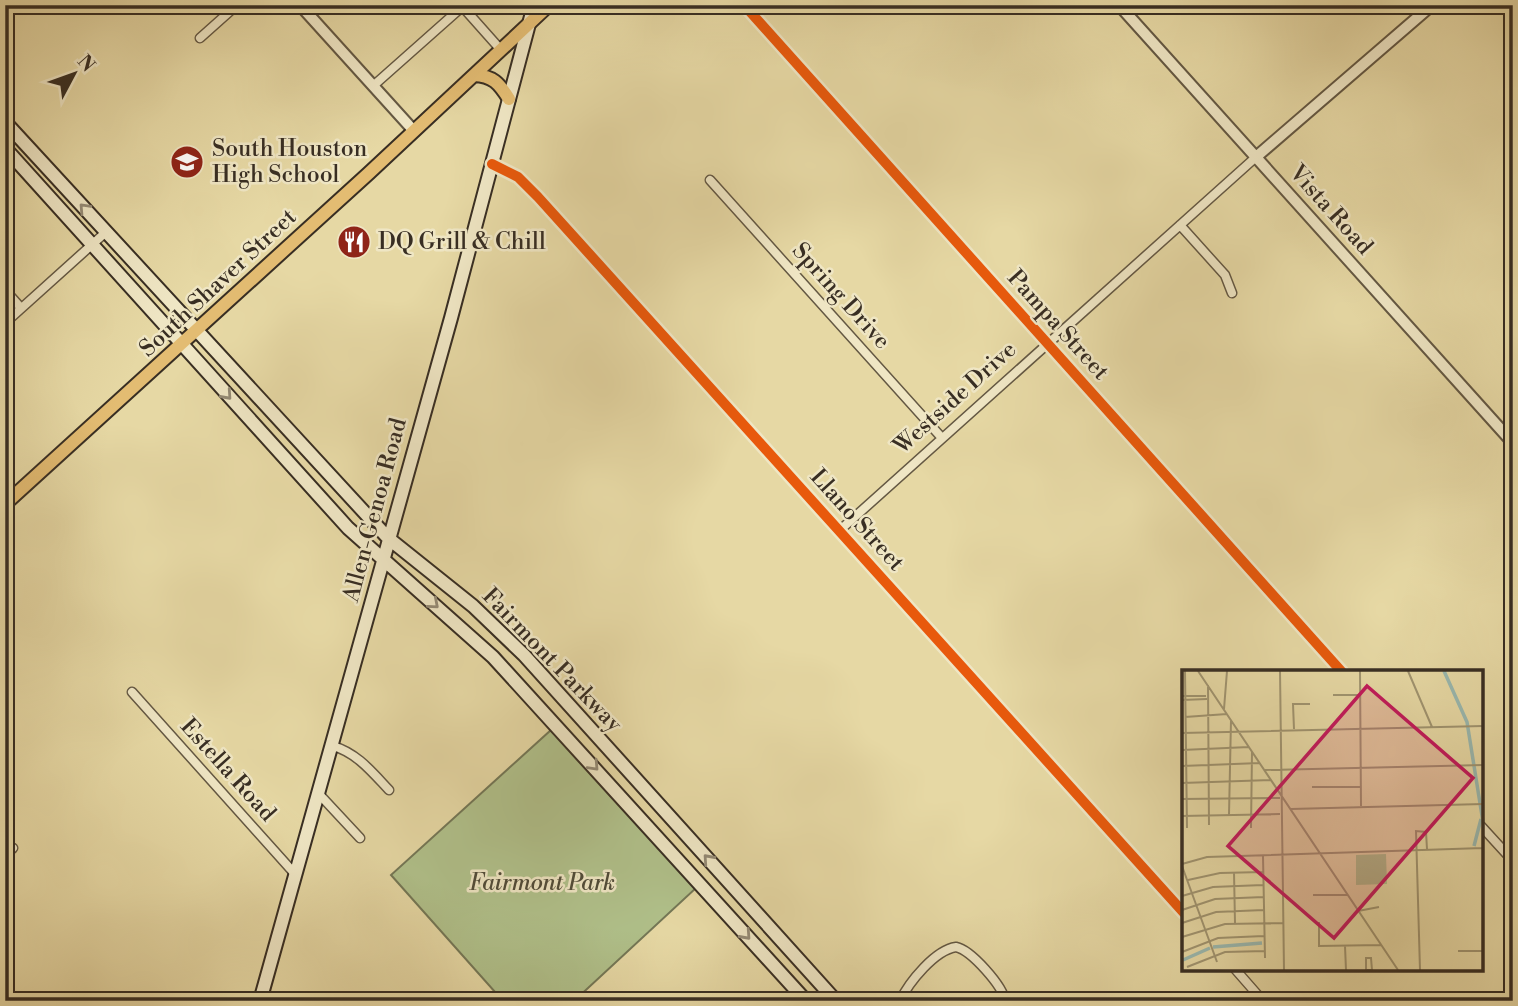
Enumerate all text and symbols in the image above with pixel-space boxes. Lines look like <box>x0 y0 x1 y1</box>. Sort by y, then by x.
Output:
north arrow <box>38 38 108 108</box>
text: N <box>72 50 100 77</box>
place label: South Houston High School <box>212 135 368 189</box>
school or university icon: South Houston High School <box>168 143 206 181</box>
street label: Vista Road <box>1283 159 1379 261</box>
one-way arrow <box>79 203 92 216</box>
street label: South Shaver Street <box>134 203 302 363</box>
restaurant icon: DQ Grill & Chill <box>335 223 373 261</box>
place label: DQ Grill & Chill <box>378 228 546 256</box>
street label: Spring Drive <box>786 237 896 355</box>
street label: Pampa Street <box>1001 264 1115 386</box>
street label: Westside Drive <box>887 336 1022 461</box>
one-way arrow <box>219 387 231 400</box>
street label: Allen-Genoa Road <box>337 415 413 606</box>
street label: Llano Street <box>804 463 910 577</box>
street label: Fairmont Parkway <box>476 582 628 738</box>
one-way arrow <box>426 596 439 608</box>
inset map <box>1182 670 1483 971</box>
street label: Estella Road <box>174 713 282 827</box>
one-way arrow <box>585 758 598 771</box>
one-way arrow <box>704 854 717 867</box>
park label: Fairmont Park <box>469 869 615 897</box>
one-way arrow <box>738 927 751 940</box>

